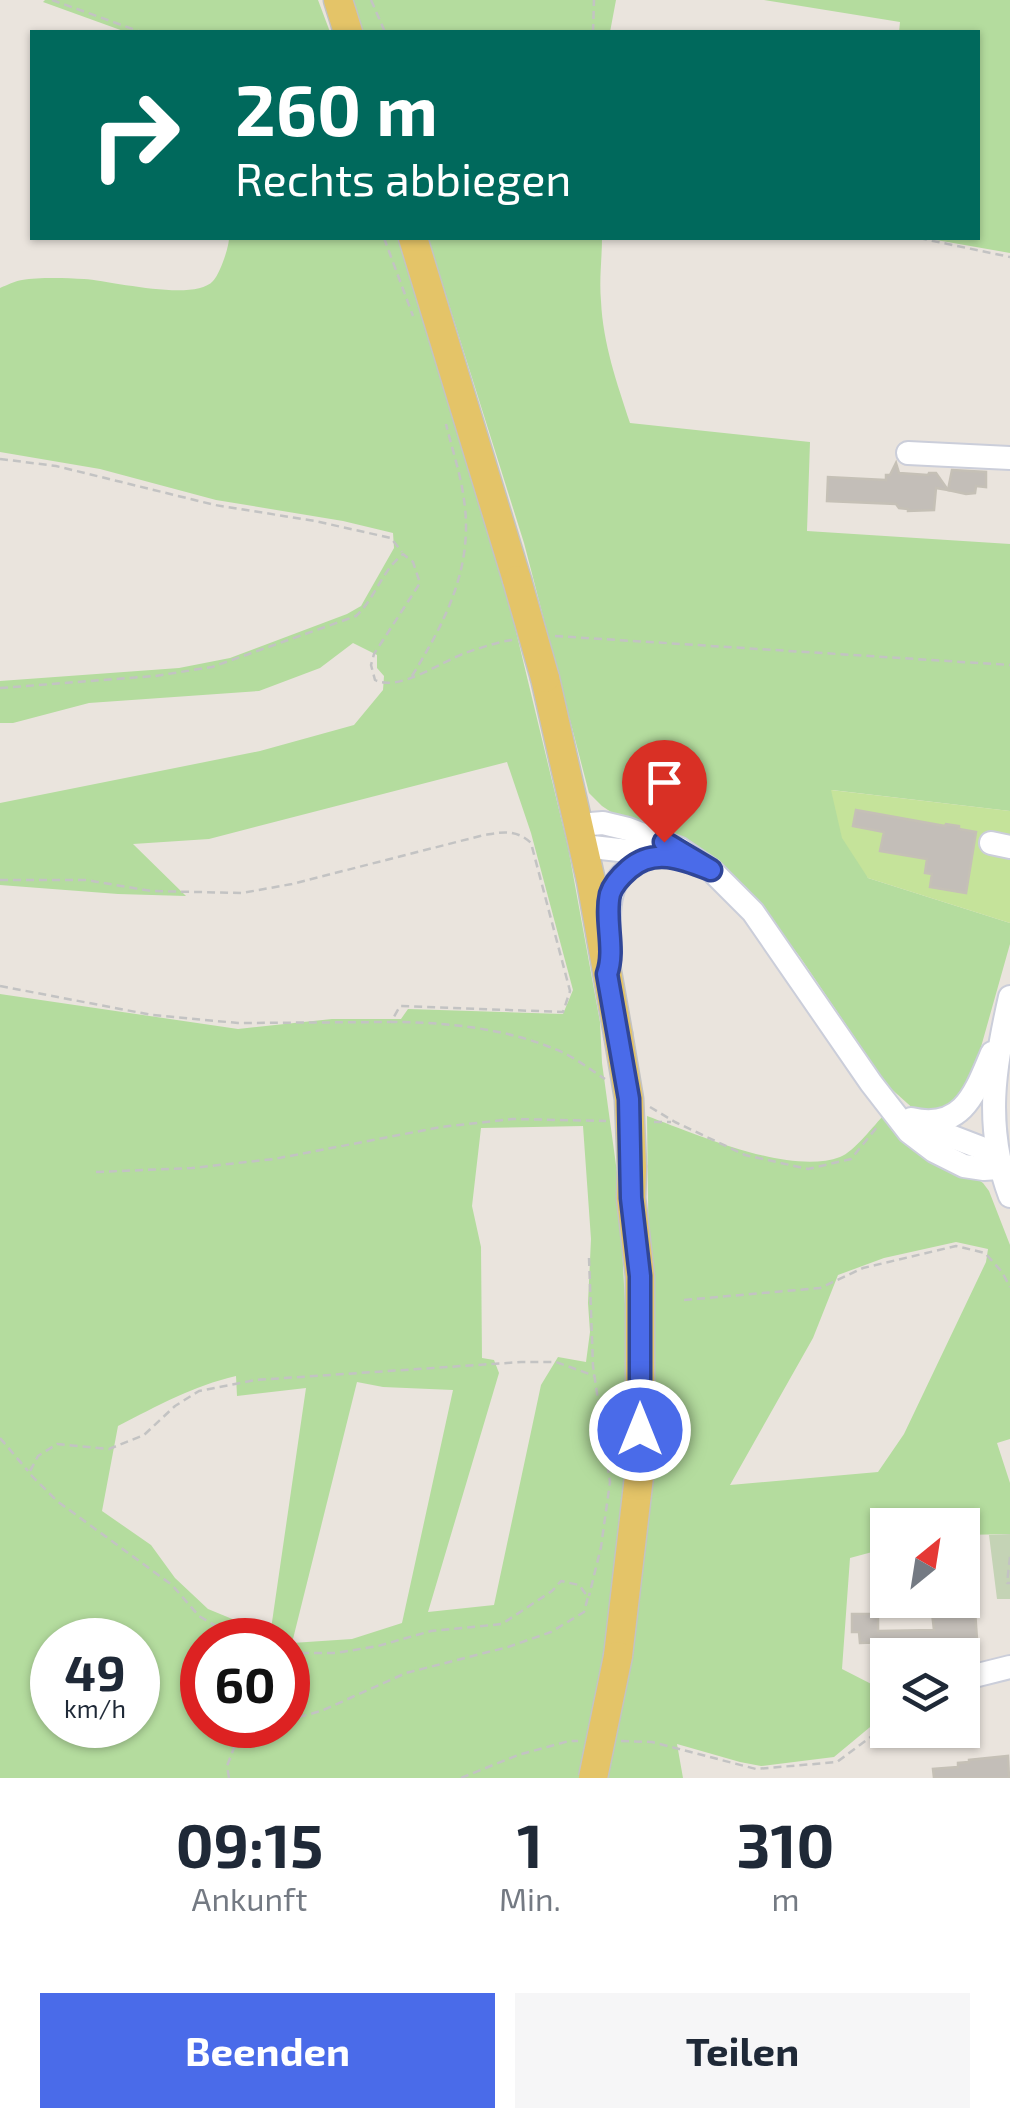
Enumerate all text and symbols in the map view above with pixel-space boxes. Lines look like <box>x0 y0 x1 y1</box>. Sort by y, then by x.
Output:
text: 260 m <box>235 66 438 150</box>
icon: right <box>70 70 200 200</box>
text: Rechts abbiegen <box>235 151 572 205</box>
pin <box>622 740 707 843</box>
icon: arrive <box>637 755 692 810</box>
position arrow <box>588 1378 692 1482</box>
north arrow <box>870 1508 980 1618</box>
map controls <box>870 1508 980 1748</box>
speed limit sign: 60 <box>180 1618 310 1748</box>
button: layers <box>870 1638 980 1748</box>
text: 49 <box>64 1641 126 1701</box>
text: km/h <box>64 1693 126 1723</box>
text: 09:15 <box>176 1808 323 1880</box>
text: 1 <box>517 1808 543 1880</box>
text: 310 <box>737 1808 834 1880</box>
text: Ankunft <box>192 1879 307 1917</box>
text: Min. <box>499 1879 561 1917</box>
text: m <box>771 1879 799 1917</box>
button: Beenden <box>40 1993 495 2108</box>
button: Teilen <box>515 1993 970 2108</box>

